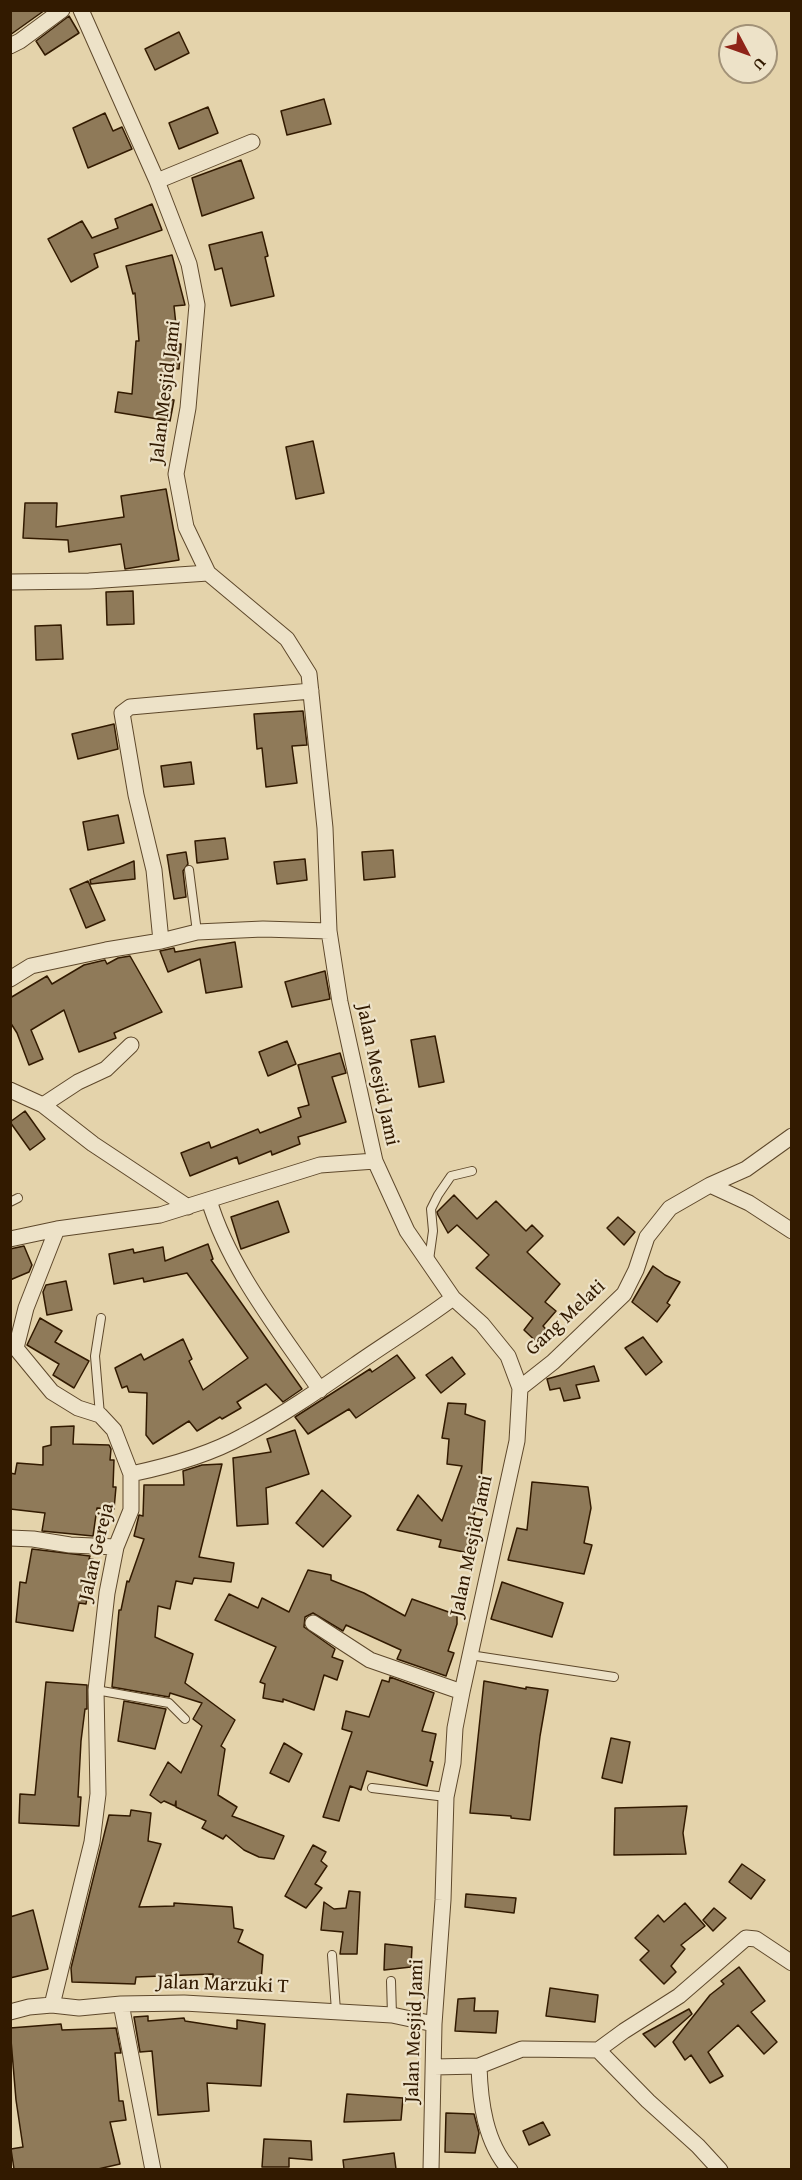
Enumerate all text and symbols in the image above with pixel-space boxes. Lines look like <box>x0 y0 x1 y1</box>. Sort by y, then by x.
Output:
north arrow <box>718 24 778 84</box>
text: U <box>747 53 773 76</box>
street label: Jalan Mesjid Jami <box>145 319 187 465</box>
street label: Jalan Mesjid Jami <box>350 1002 404 1148</box>
street label: Gang Melati <box>521 1275 611 1361</box>
street label: Jalan Mesjid Jami <box>445 1473 499 1619</box>
street label: Jalan Gereja <box>74 1501 120 1603</box>
street label: Jalan Mesjid Jami <box>400 1959 430 2103</box>
street label: Jalan Marzuki T <box>157 1971 289 1999</box>

